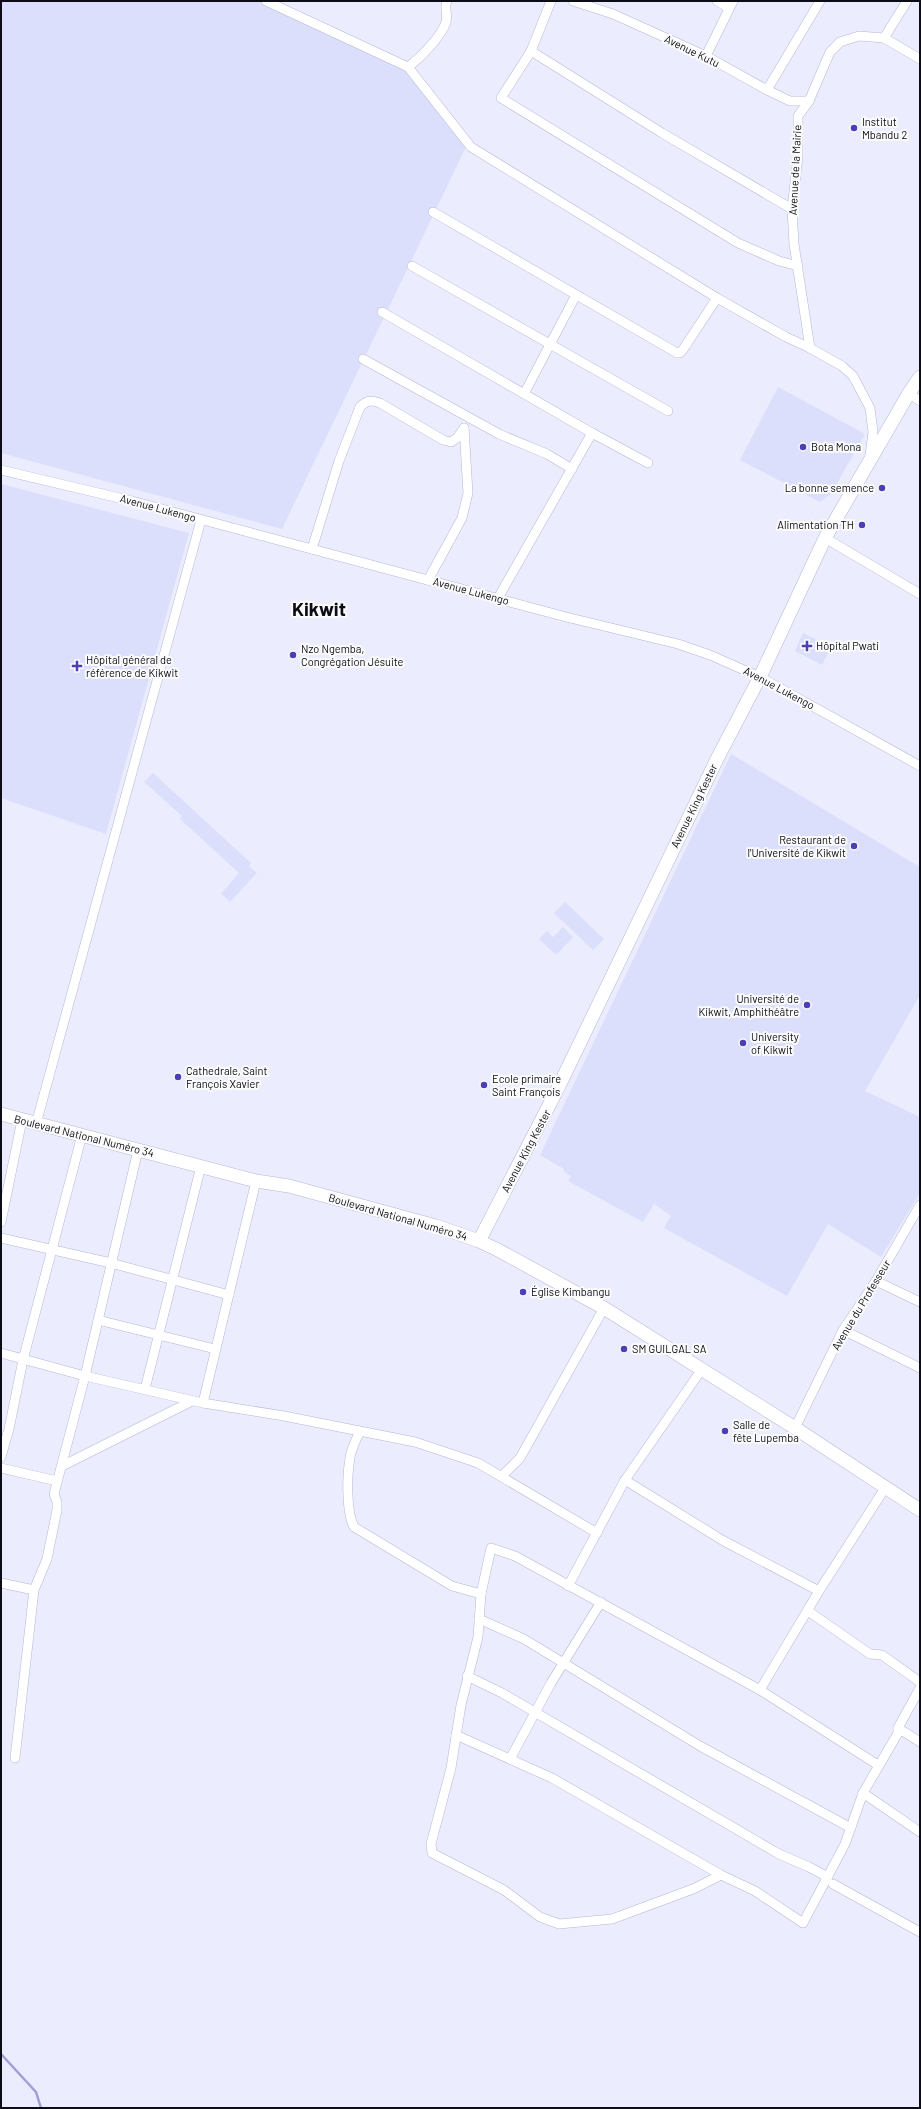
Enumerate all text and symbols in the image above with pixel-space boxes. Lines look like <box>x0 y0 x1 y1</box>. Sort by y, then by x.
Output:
street label: Avenue Kutu <box>663 32 722 70</box>
place label: Institut Mbandu 2 <box>862 115 907 141</box>
marker: Institut Mbandu 2 <box>849 123 859 133</box>
street label: Avenue de la Mairie <box>786 124 803 216</box>
place label: Bota Mona <box>811 440 861 453</box>
marker: Bota Mona <box>798 442 808 452</box>
place label: La bonne semence <box>785 481 874 494</box>
marker: La bonne semence <box>877 483 887 493</box>
street label: Avenue Lukengo <box>119 491 198 524</box>
place label: Alimentation TH <box>777 518 854 531</box>
marker: Alimentation TH <box>857 520 867 530</box>
street label: Avenue Lukengo <box>432 574 511 607</box>
district label: Kikwit <box>292 597 346 620</box>
place label: Hôpital Pwati <box>816 639 879 652</box>
marker: Hôpital Pwati <box>801 640 813 652</box>
place label: Nzo Ngemba, Congrégation Jésuite <box>301 642 404 668</box>
marker: Nzo Ngemba, Congrégation Jésuite <box>288 650 298 660</box>
place label: Hôpital général de référence de Kikwit <box>86 653 178 679</box>
marker: Hôpital général de référence de Kikwit <box>71 660 83 672</box>
street label: Avenue Lukengo <box>742 663 817 712</box>
street label: Avenue King Kester <box>668 762 720 850</box>
place label: Restaurant de l'Université de Kikwit <box>747 833 846 859</box>
marker: Restaurant de l'Université de Kikwit <box>849 841 859 851</box>
place label: Université de Kikwit, Amphithéâtre <box>698 992 799 1018</box>
marker: Université de Kikwit, Amphithéâtre <box>802 1000 812 1010</box>
place label: University of Kikwit <box>751 1030 799 1056</box>
marker: University of Kikwit <box>738 1038 748 1048</box>
place label: Cathedrale, Saint François Xavier <box>186 1064 268 1090</box>
marker: Cathedrale, Saint François Xavier <box>173 1072 183 1082</box>
place label: Ecole primaire Saint François <box>492 1072 561 1098</box>
marker: Ecole primaire Saint François <box>479 1080 489 1090</box>
street label: Avenue King Kester <box>498 1107 553 1194</box>
street label: Boulevard National Numéro 34 <box>13 1112 156 1159</box>
street label: Boulevard National Numéro 34 <box>327 1190 469 1243</box>
street label: Avenue du Professeur <box>828 1257 893 1352</box>
place label: Église Kimbangu <box>531 1285 610 1298</box>
marker: Église Kimbangu <box>518 1287 528 1297</box>
place label: SM GUILGAL SA <box>632 1342 707 1355</box>
marker: SM GUILGAL SA <box>619 1344 629 1354</box>
place label: Salle de fête Lupemba <box>733 1418 799 1444</box>
marker: Salle de fête Lupemba <box>720 1426 730 1436</box>

